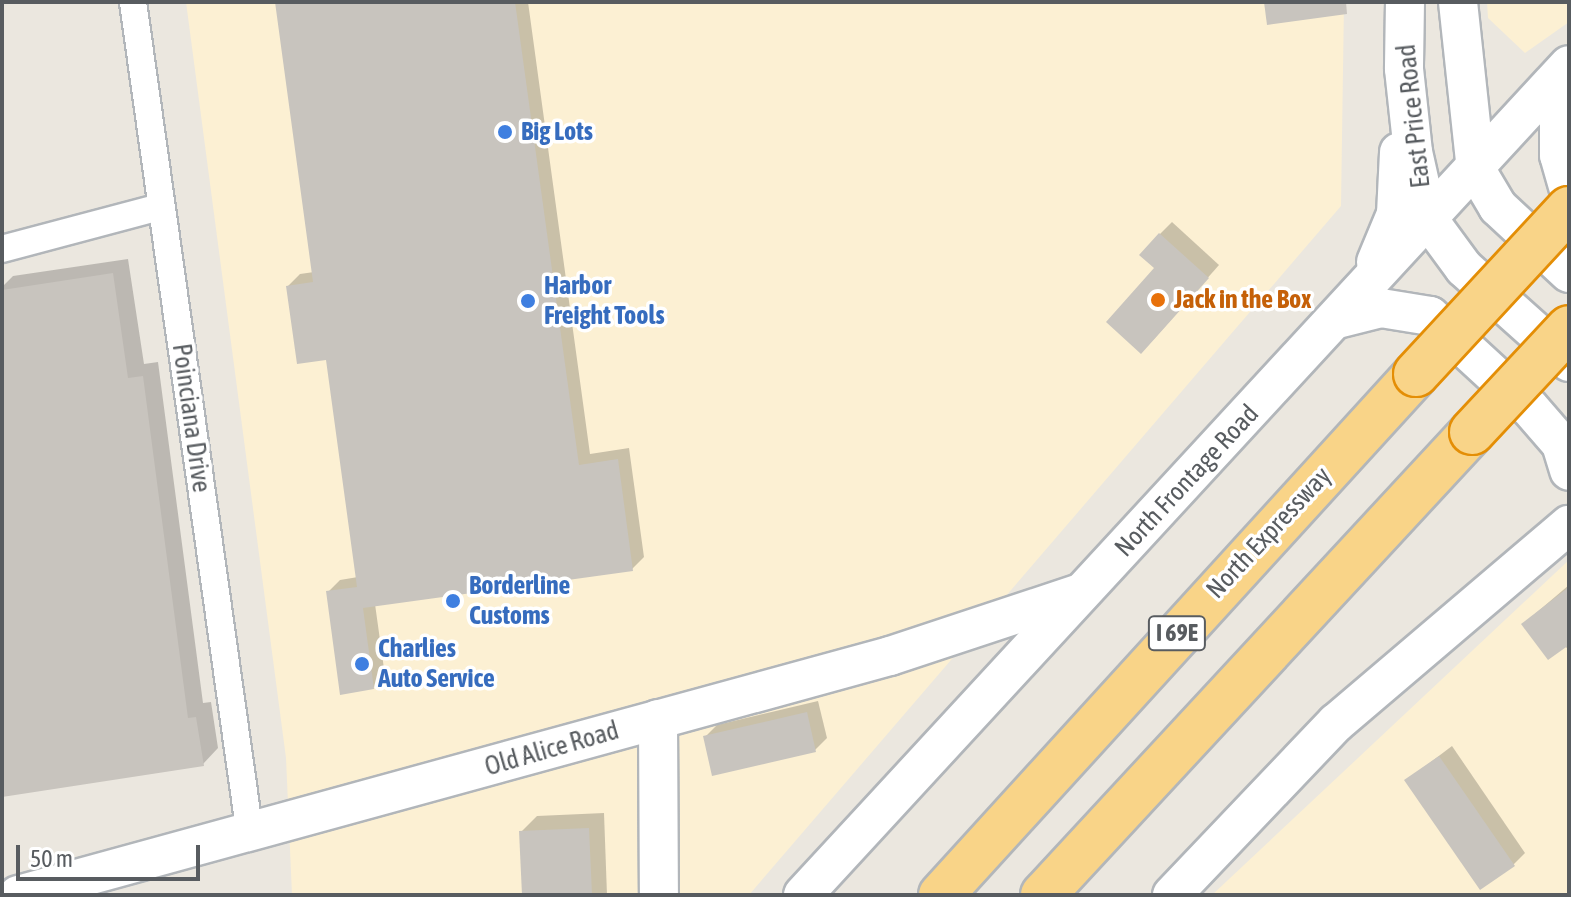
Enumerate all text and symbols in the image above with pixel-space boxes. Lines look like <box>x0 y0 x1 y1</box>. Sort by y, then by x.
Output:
street label: East Price Road <box>1391 43 1437 189</box>
place label: Big Lots <box>521 116 593 148</box>
marker: Big Lots <box>496 123 514 141</box>
place label: Harbor Freight Tools <box>544 270 665 332</box>
place label: Jack in the Box <box>1174 284 1311 316</box>
marker: Jack in the Box <box>1149 291 1167 309</box>
marker: Harbor Freight Tools <box>519 292 537 310</box>
street label: Poinciana Drive <box>165 342 217 494</box>
street label: North Frontage Road <box>1109 399 1265 563</box>
street label: North Expressway <box>1200 461 1338 605</box>
place label: Borderline Customs <box>469 570 570 632</box>
marker: Borderline Customs <box>444 592 462 610</box>
road number: I 69E <box>1147 613 1207 653</box>
place label: Charlies Auto Service <box>378 633 495 694</box>
marker: Charlies Auto Service <box>353 655 371 673</box>
street label: Old Alice Road <box>481 715 623 783</box>
scale bar <box>20 829 204 879</box>
text: 50 m <box>30 845 73 872</box>

